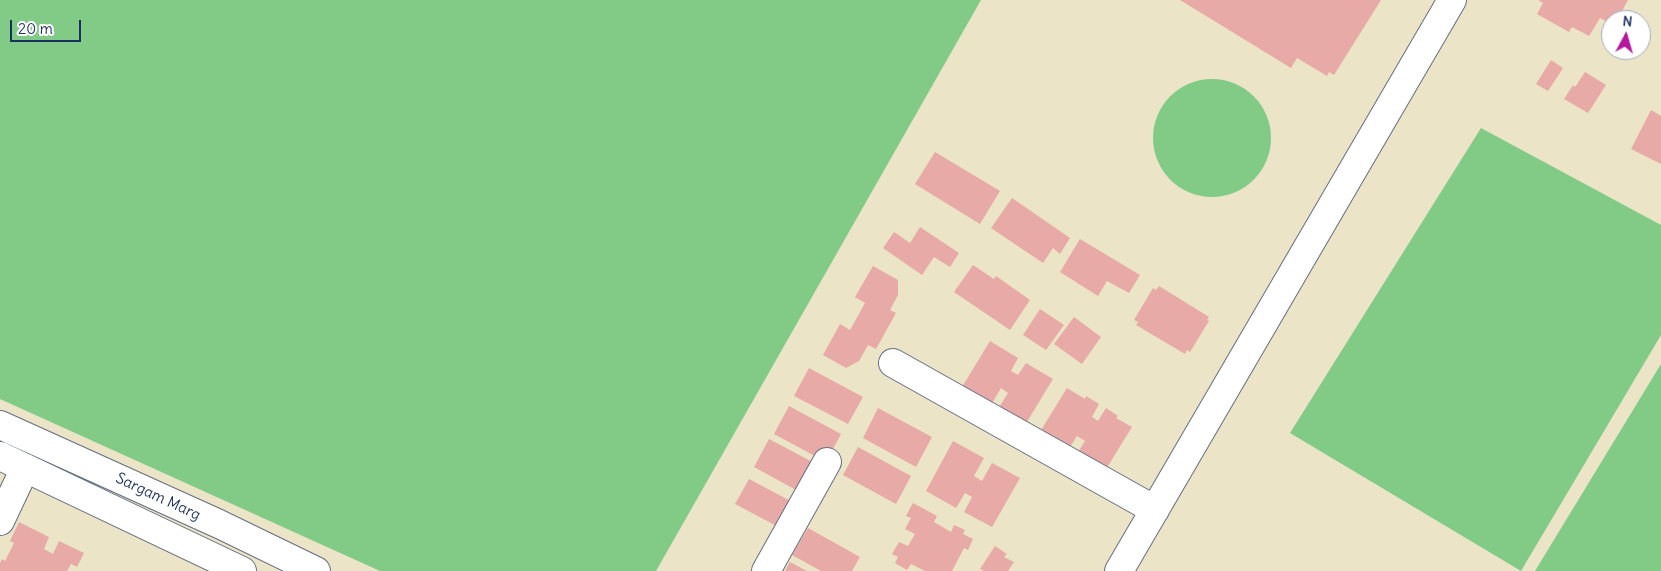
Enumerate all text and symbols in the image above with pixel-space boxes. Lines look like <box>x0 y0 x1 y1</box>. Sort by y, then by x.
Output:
scale bar <box>12 10 84 42</box>
north arrow <box>1601 10 1651 60</box>
text: N <box>1622 12 1633 31</box>
text: 20 m <box>18 19 53 38</box>
street label: Sargam Marg <box>113 470 203 524</box>

